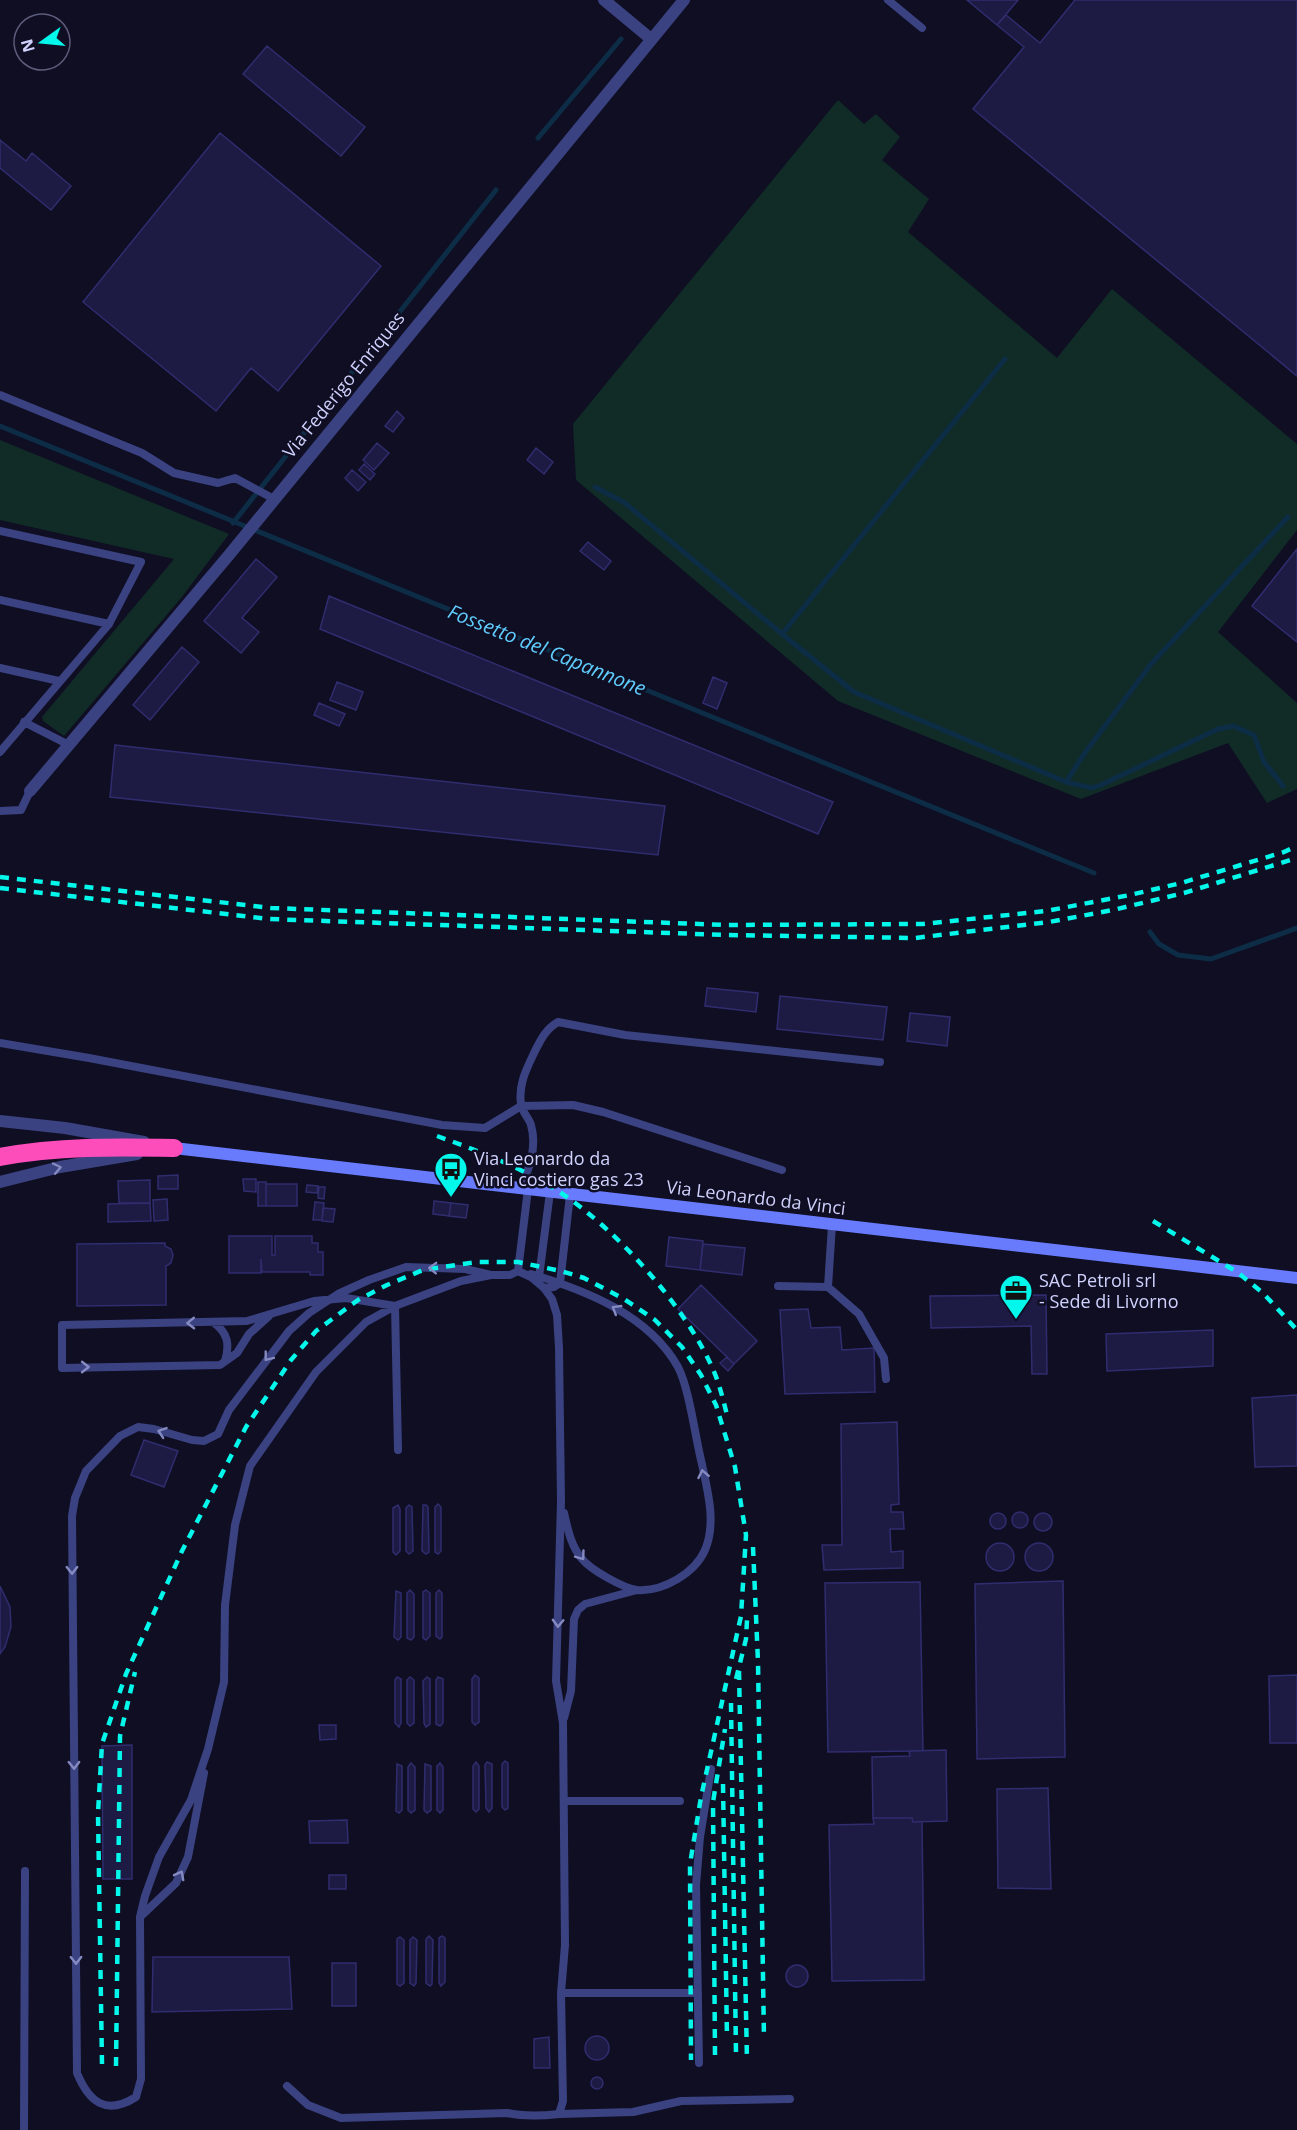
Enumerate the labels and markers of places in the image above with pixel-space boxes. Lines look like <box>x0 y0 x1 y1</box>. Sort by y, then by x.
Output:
place label: Via Leonardo da Vinci costiero gas 23 <box>474 1146 644 1191</box>
bus stop icon: Via Leonardo da Vinci costiero gas 23 <box>433 1151 469 1198</box>
place label: SAC Petroli srl - Sede di Livorno <box>1039 1268 1178 1313</box>
office icon: SAC Petroli srl - Sede di Livorno <box>998 1273 1034 1320</box>

